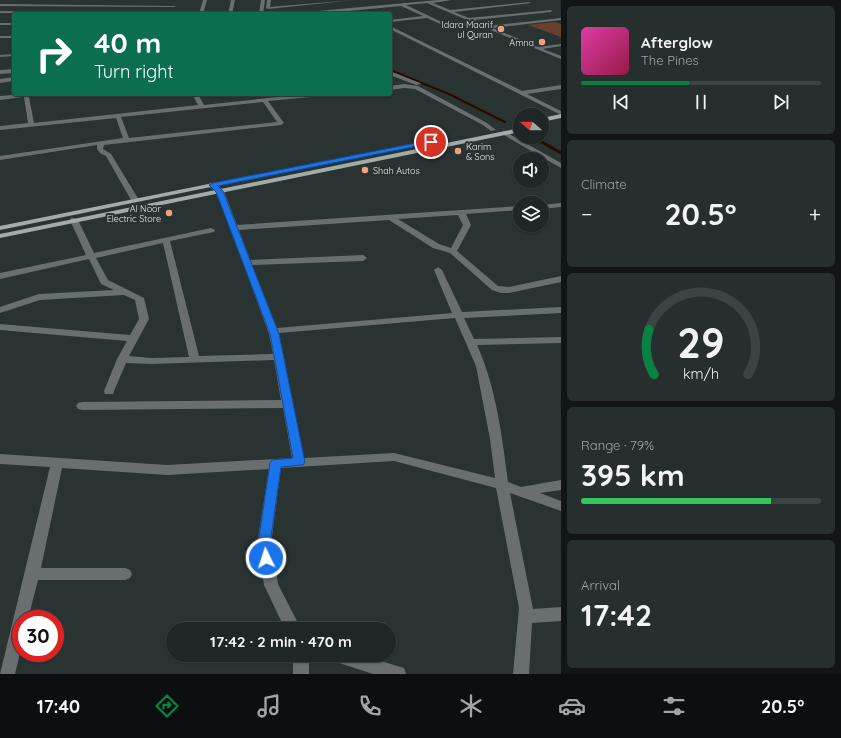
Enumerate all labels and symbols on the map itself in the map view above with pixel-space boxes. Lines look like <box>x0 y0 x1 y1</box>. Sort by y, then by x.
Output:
place label: Idara Maarif ul Quran <box>442 19 494 40</box>
marker: Idara Maarif ul Quran <box>496 24 506 34</box>
place label: Amna <box>509 37 534 48</box>
marker: Amna <box>537 37 547 47</box>
north arrow <box>513 108 549 144</box>
pin <box>414 125 448 159</box>
place label: Karim & Sons <box>466 141 495 162</box>
marker: Karim & Sons <box>453 146 463 156</box>
marker: Shah Autos <box>360 165 370 175</box>
place label: Shah Autos <box>373 165 420 176</box>
place label: Al Noor Electric Store <box>107 203 162 224</box>
marker: Al Noor Electric Store <box>164 208 174 218</box>
position arrow <box>245 537 287 579</box>
speed limit sign: 30 <box>12 610 64 662</box>

